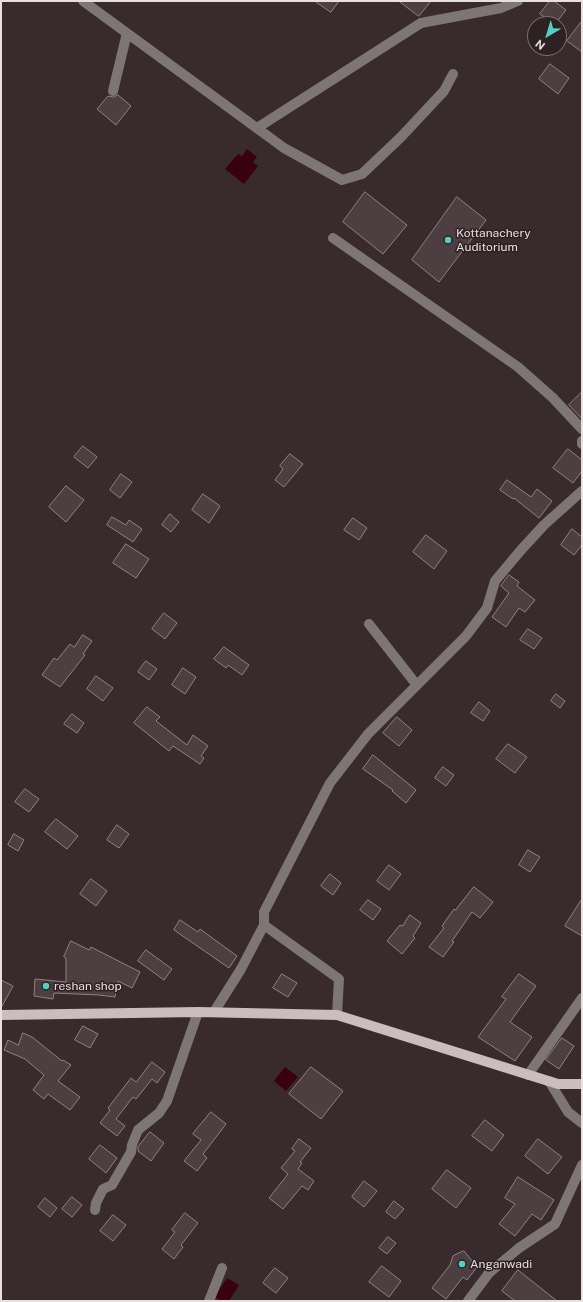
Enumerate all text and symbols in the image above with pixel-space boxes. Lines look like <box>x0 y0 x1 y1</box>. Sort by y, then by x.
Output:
north arrow <box>527 16 567 56</box>
text: N <box>533 37 547 52</box>
place label: Kottanachery Auditorium <box>456 226 531 254</box>
marker: Kottanachery Auditorium <box>443 235 453 245</box>
place label: reshan shop <box>54 979 122 993</box>
marker: reshan shop <box>41 981 51 991</box>
place label: Anganwadi <box>470 1257 532 1271</box>
marker: Anganwadi <box>457 1259 467 1269</box>

